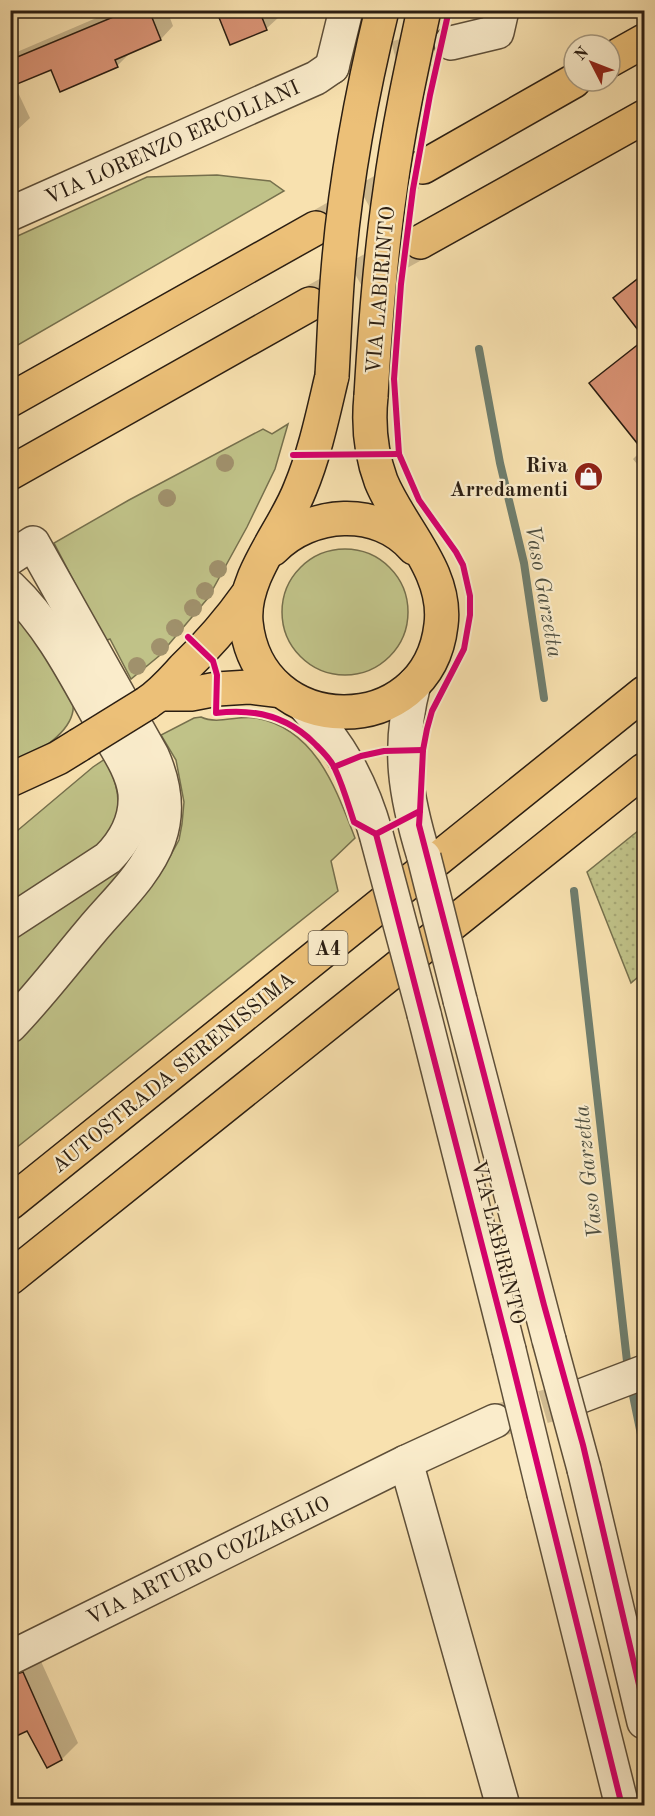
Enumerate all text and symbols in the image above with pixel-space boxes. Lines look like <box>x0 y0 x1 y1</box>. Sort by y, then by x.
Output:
north arrow <box>562 33 622 93</box>
text: N <box>572 44 593 64</box>
street label: VIA LORENZO ERCOLIANI <box>42 78 303 209</box>
street label: VIA LABIRINTO <box>364 205 399 375</box>
place label: Riva Arredamenti <box>450 456 568 501</box>
shop icon: Riva Arredamenti <box>573 461 605 493</box>
water label: Vaso Garzetta <box>521 523 566 660</box>
road number: A4 <box>308 931 348 965</box>
street label: AUTOSTRADA SERENISSIMA <box>48 969 299 1178</box>
water label: Vaso Garzetta <box>571 1104 607 1240</box>
street label: VIA LABIRINTO <box>467 1158 528 1327</box>
street label: VIA ARTURO COZZAGLIO <box>84 1493 334 1629</box>

